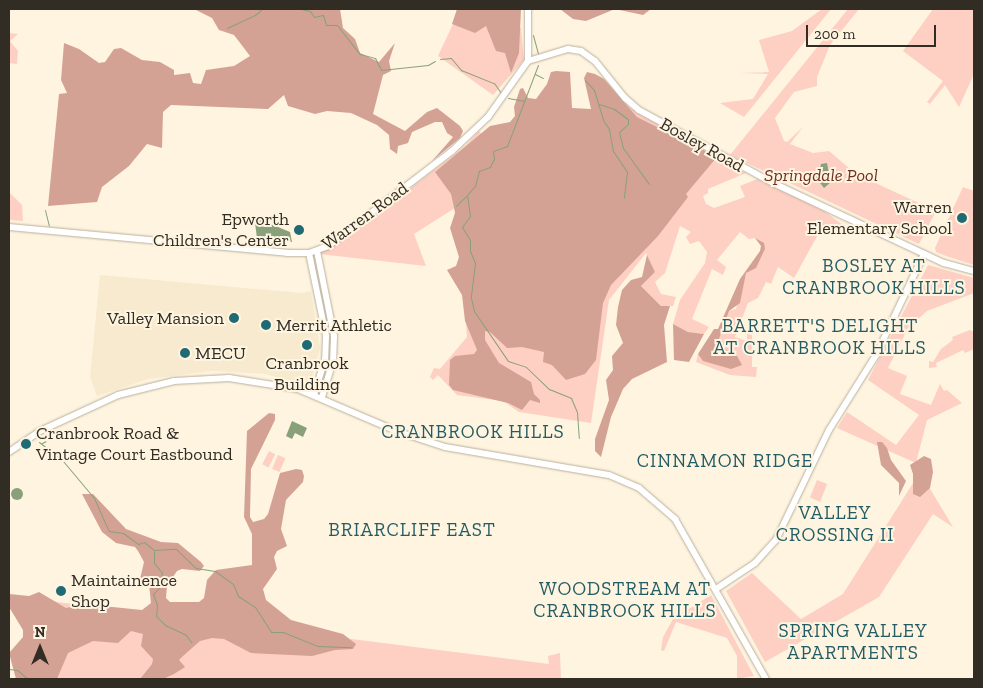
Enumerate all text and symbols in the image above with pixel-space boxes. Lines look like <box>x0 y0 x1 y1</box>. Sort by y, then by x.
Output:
scale bar <box>808 15 938 47</box>
text: 200 m <box>814 25 855 43</box>
street label: Bosley Road <box>656 113 748 177</box>
park label: Springdale Pool <box>764 164 878 186</box>
street label: Warren Road <box>318 177 412 255</box>
place label: Warren Elementary School <box>806 197 952 240</box>
place label: Epworth Children's Center <box>153 209 289 252</box>
marker: Warren Elementary School <box>956 212 968 224</box>
marker: Epworth Children's Center <box>293 224 305 236</box>
district label: BOSLEY AT CRANBROOK HILLS <box>780 255 968 299</box>
place label: Valley Mansion <box>107 307 224 329</box>
marker: Valley Mansion <box>228 312 240 324</box>
place label: Merrit Athletic <box>276 314 392 336</box>
district label: BARRETT'S DELIGHT AT CRANBROOK HILLS <box>711 315 929 359</box>
marker: Merrit Athletic <box>260 319 272 331</box>
marker: Cranbrook Building <box>301 339 313 351</box>
place label: MECU <box>195 342 246 364</box>
marker: MECU <box>179 347 191 359</box>
place label: Cranbrook Building <box>265 353 349 396</box>
district label: CRANBROOK HILLS <box>379 421 567 443</box>
place label: Cranbrook Road & Vintage Court Eastbound <box>36 423 233 466</box>
marker: Cranbrook Road & Vintage Court Eastbound <box>20 438 32 450</box>
district label: CINNAMON RIDGE <box>635 450 815 472</box>
district label: VALLEY CROSSING II <box>774 502 896 546</box>
district label: BRIARCLIFF EAST <box>326 519 498 541</box>
place label: Maintainence Shop <box>71 570 177 612</box>
district label: WOODSTREAM AT CRANBROOK HILLS <box>531 578 719 622</box>
marker: Maintainence Shop <box>55 585 67 597</box>
district label: SPRING VALLEY APARTMENTS <box>776 620 930 664</box>
north arrow <box>15 623 65 673</box>
text: N <box>35 624 45 641</box>

